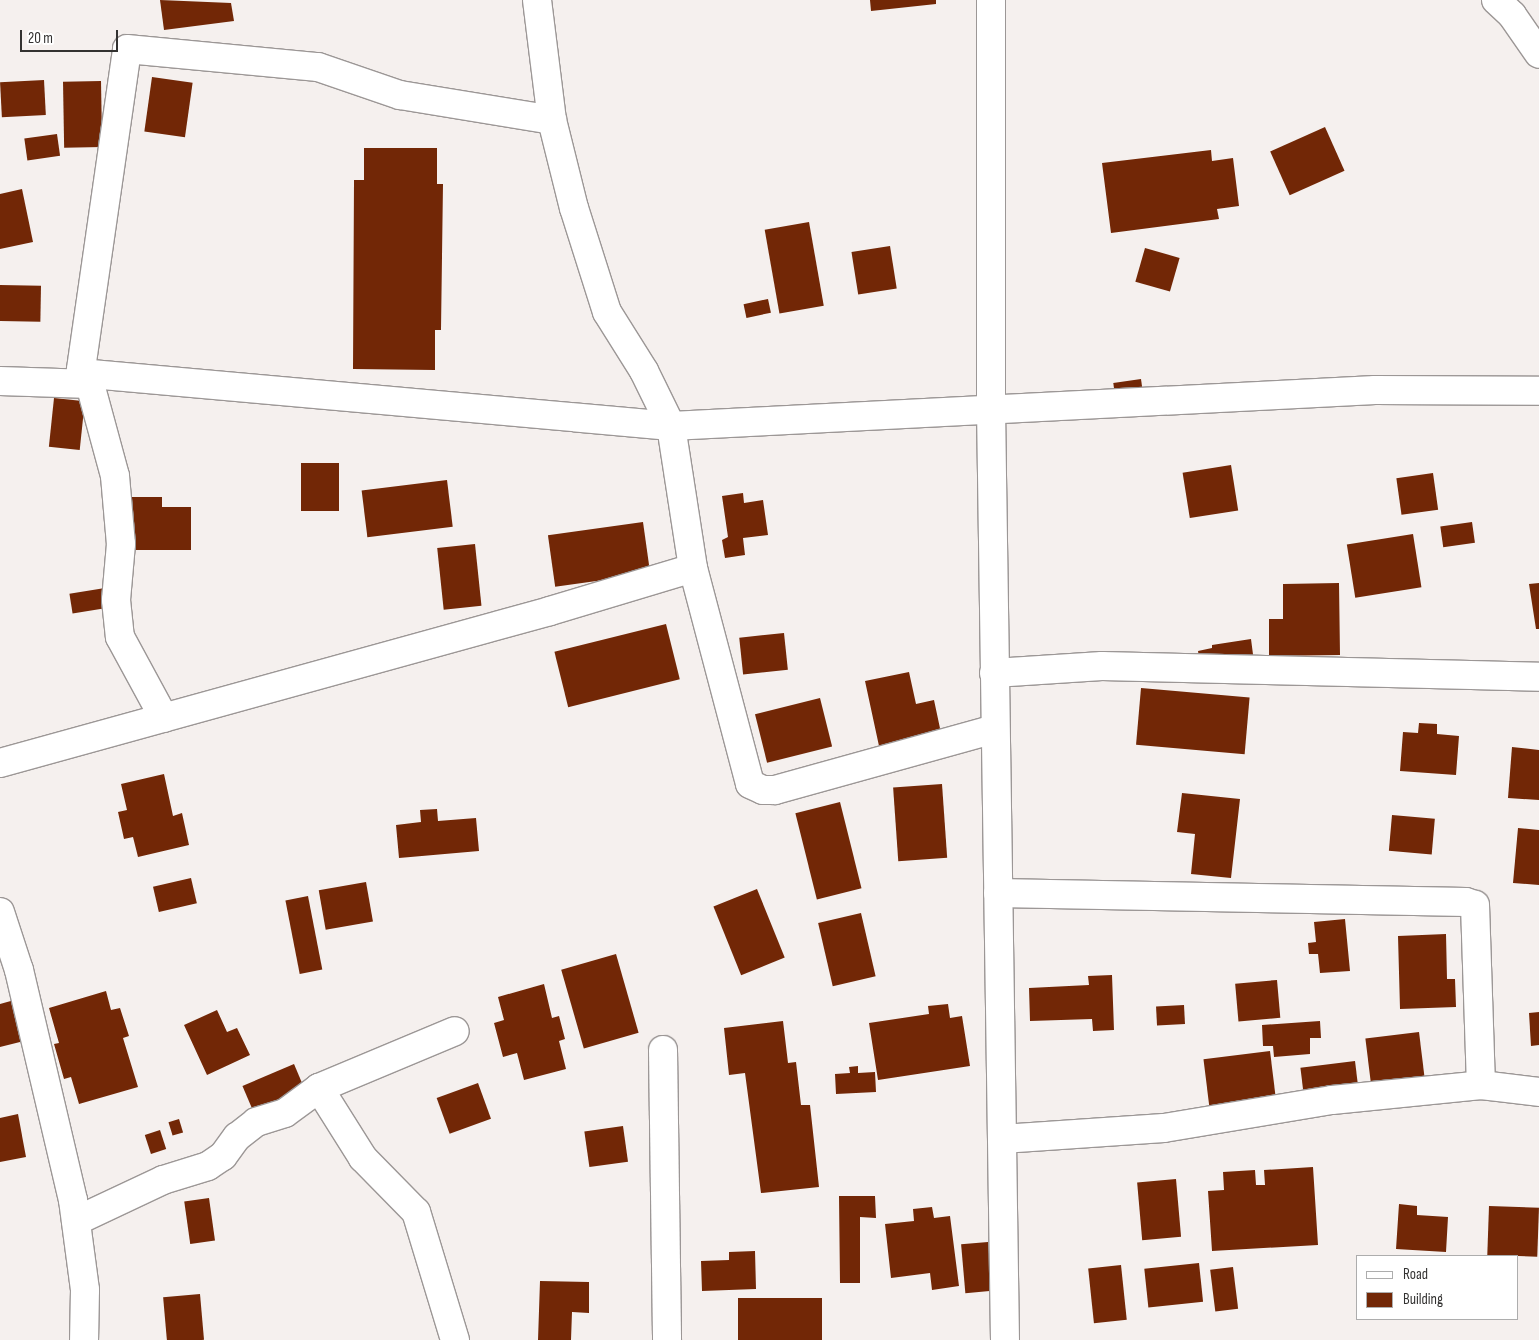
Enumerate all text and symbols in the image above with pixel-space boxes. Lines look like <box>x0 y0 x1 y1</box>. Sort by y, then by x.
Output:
scale bar <box>22 20 120 52</box>
text: 20 m <box>28 29 53 48</box>
legend <box>1356 1255 1519 1320</box>
text: Road <box>1403 1265 1428 1284</box>
text: Building <box>1403 1290 1443 1309</box>

